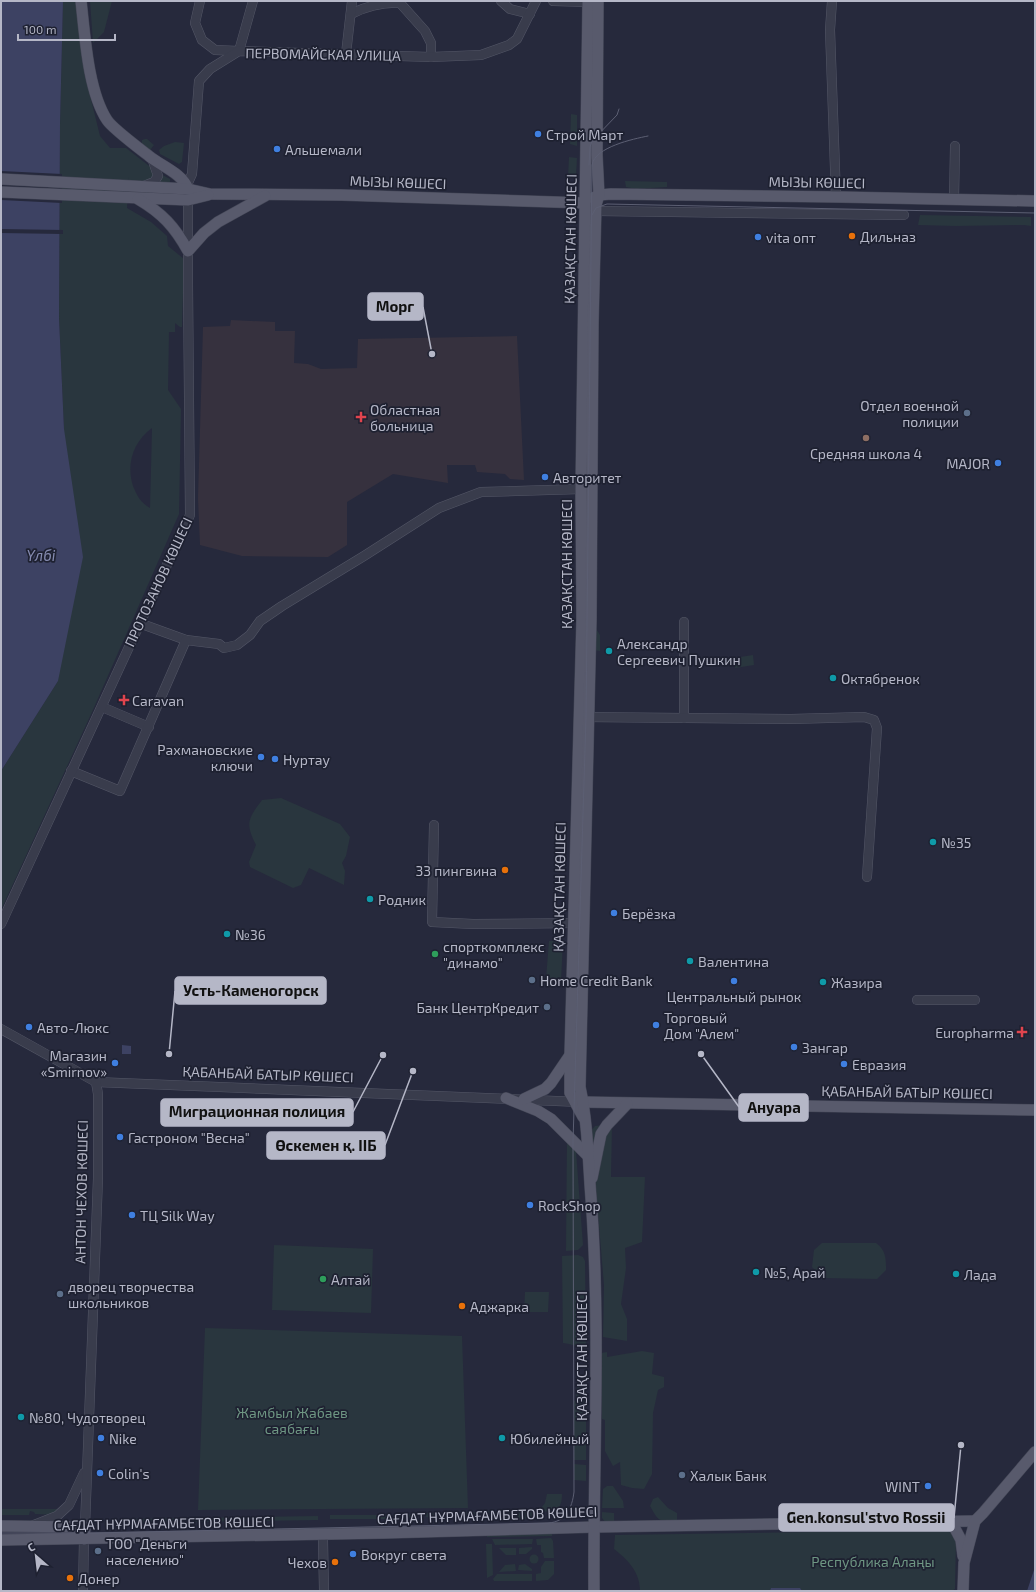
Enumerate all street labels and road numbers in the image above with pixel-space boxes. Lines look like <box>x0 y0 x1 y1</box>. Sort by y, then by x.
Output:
street label: ПЕРВОМАЙСКАЯ УЛИЦА <box>245 44 401 64</box>
street label: МЫЗЫ КӨШЕСІ <box>349 172 447 192</box>
street label: МЫЗЫ КӨШЕСІ <box>768 173 866 191</box>
street label: ҚАЗАҚСТАН КӨШЕСІ <box>560 174 580 304</box>
street label: ҚАЗАҚСТАН КӨШЕСІ <box>558 499 575 629</box>
street label: ПРОТОЗАНОВ КӨШЕСІ <box>121 515 195 649</box>
street label: ҚАЗАҚСТАН КӨШЕСІ <box>549 822 569 952</box>
street label: ҚАБАНБАЙ БАТЫР КӨШЕСІ <box>182 1063 354 1085</box>
street label: ҚАБАНБАЙ БАТЫР КӨШЕСІ <box>821 1082 993 1102</box>
street label: АНТОН ЧЕХОВ КӨШЕСІ <box>71 1120 91 1264</box>
street label: ҚАЗАҚСТАН КӨШЕСІ <box>573 1291 590 1421</box>
street label: САҒДАТ НҰРМАҒАМБЕТОВ КӨШЕСІ <box>376 1503 598 1527</box>
street label: САҒДАТ НҰРМАҒАМБЕТОВ КӨШЕСІ <box>54 1513 274 1533</box>

